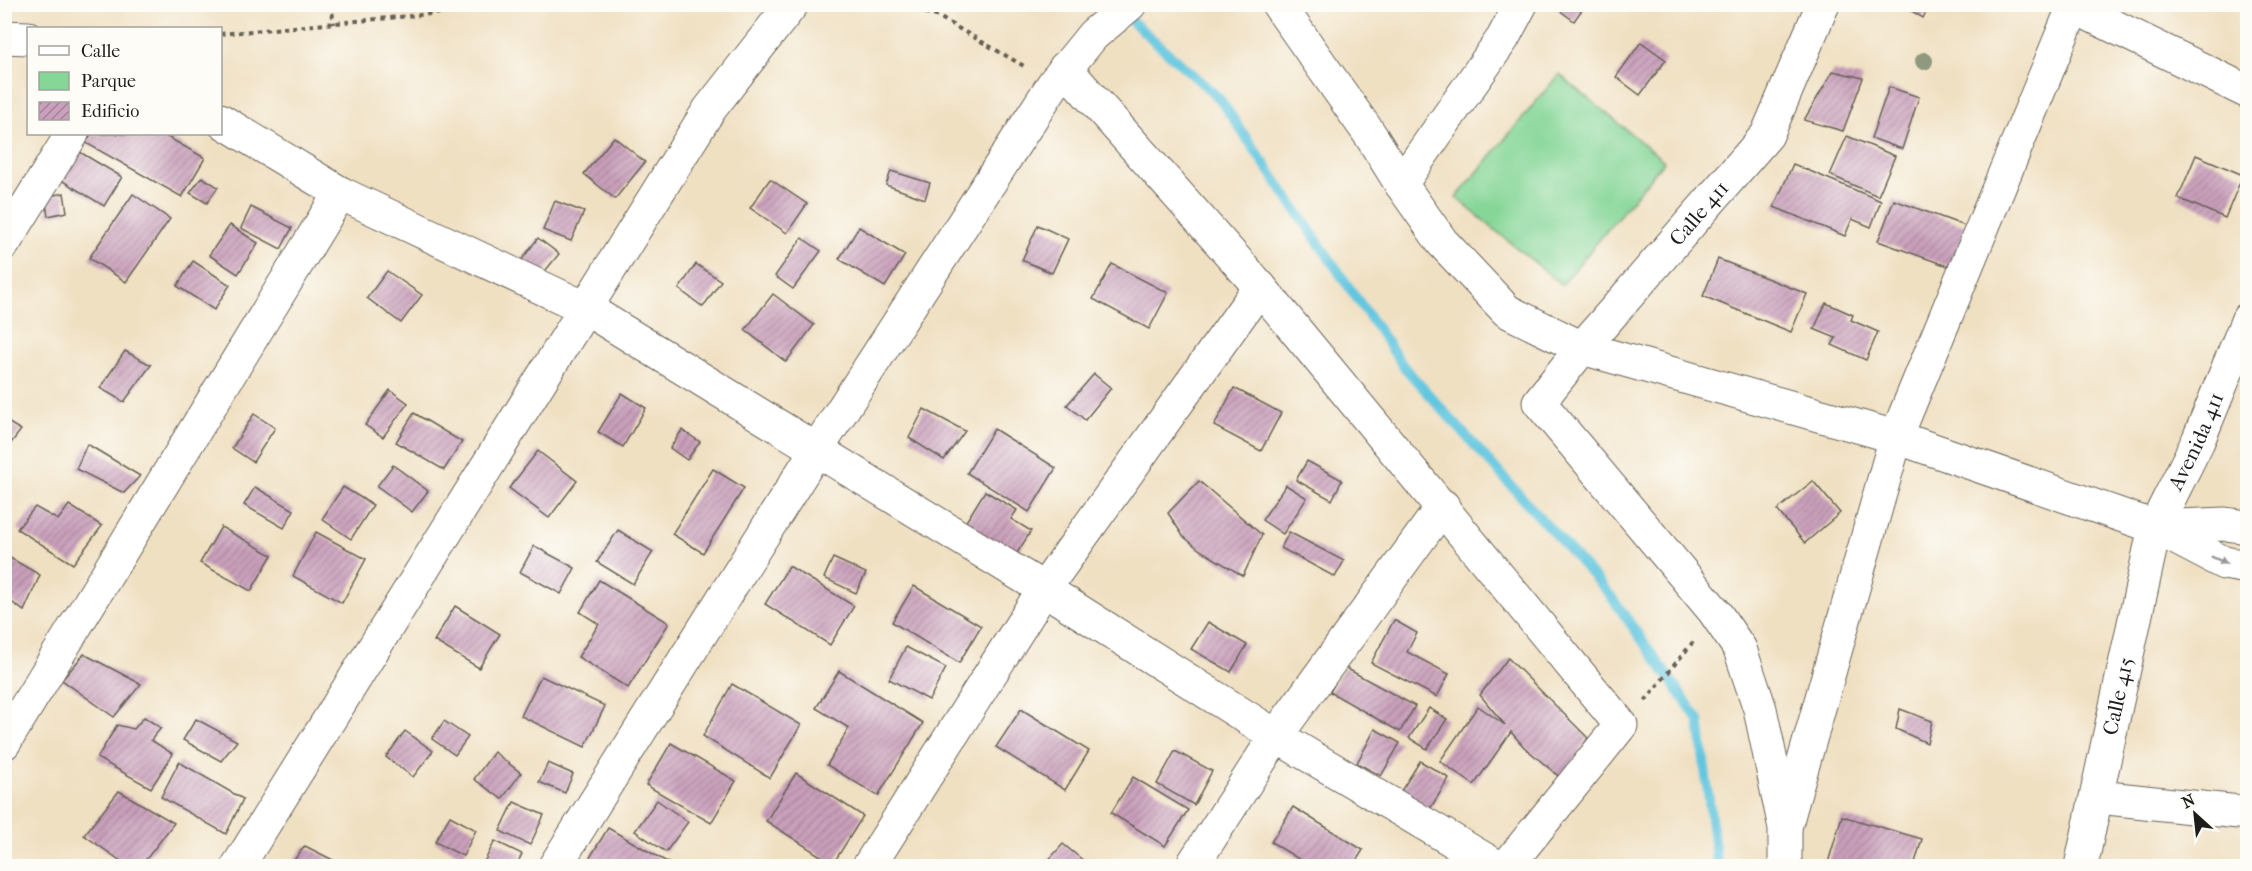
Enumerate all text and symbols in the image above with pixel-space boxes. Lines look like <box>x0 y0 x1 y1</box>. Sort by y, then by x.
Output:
legend <box>27 27 222 135</box>
text: Calle <box>81 41 120 62</box>
text: Parque <box>81 71 136 92</box>
text: Edificio <box>81 101 139 122</box>
street label: Calle 411 <box>1665 176 1734 250</box>
street label: Avenida 411 <box>2163 389 2229 495</box>
one-way arrow <box>2210 555 2227 564</box>
street label: Calle 415 <box>2098 655 2138 737</box>
north arrow <box>2165 784 2225 844</box>
text: N <box>2179 789 2199 812</box>

